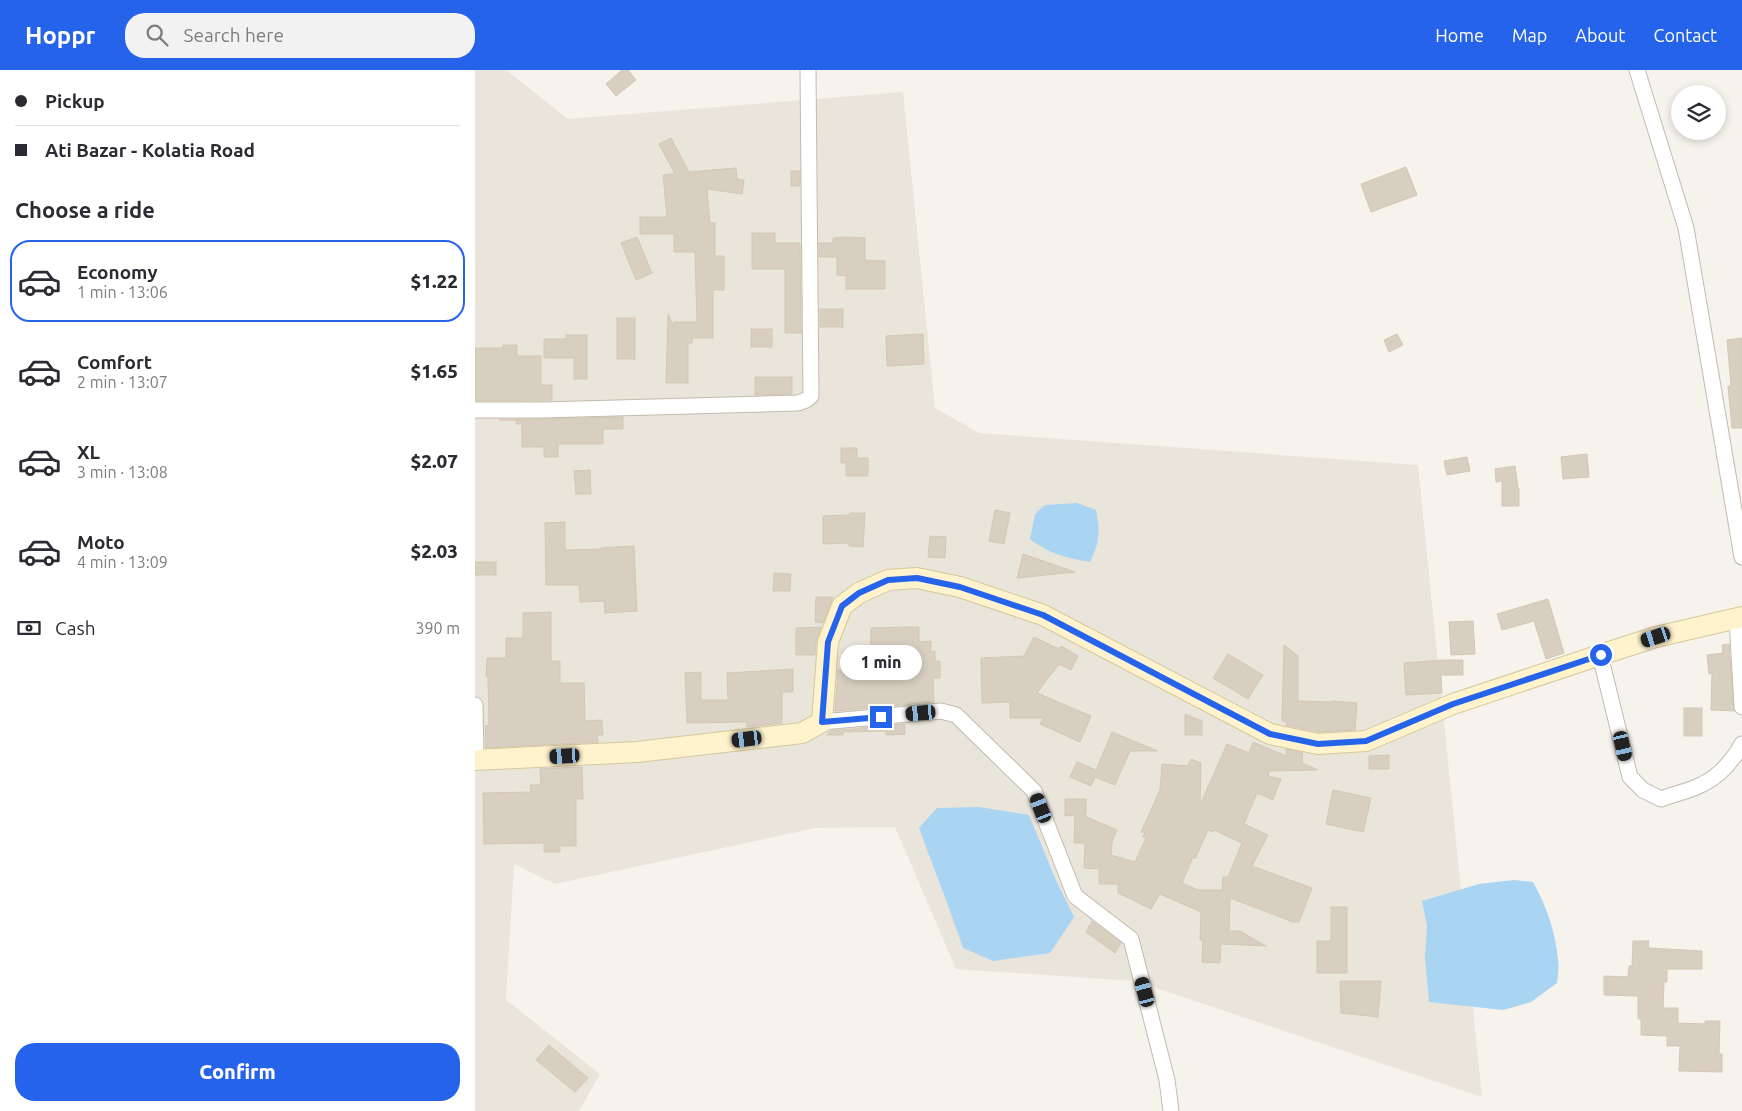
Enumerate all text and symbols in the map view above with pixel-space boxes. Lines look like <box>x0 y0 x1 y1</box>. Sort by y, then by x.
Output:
search box <box>125 13 475 58</box>
icon: search <box>143 21 171 49</box>
text: Hoppr <box>25 22 95 49</box>
text: Search here <box>183 24 284 46</box>
text: Home <box>1435 25 1484 45</box>
text: Map <box>1512 25 1547 45</box>
text: About <box>1575 25 1625 45</box>
text: Contact <box>1653 25 1717 45</box>
map controls <box>1671 85 1726 140</box>
button: layers <box>1671 85 1726 140</box>
text: Pickup <box>45 90 105 112</box>
text: Ati Bazar - Kolatia Road <box>45 139 255 161</box>
text: Choose a ride <box>15 197 155 222</box>
icon: car <box>17 259 62 304</box>
text: Economy <box>77 261 158 283</box>
text: $1.22 <box>410 270 458 292</box>
text: 1 min · 13:06 <box>77 283 168 301</box>
icon: car <box>17 349 62 394</box>
text: Comfort <box>77 351 152 373</box>
text: $1.65 <box>410 360 458 382</box>
text: 2 min · 13:07 <box>77 373 168 391</box>
icon: car <box>17 439 62 484</box>
text: XL <box>77 441 100 463</box>
text: $2.07 <box>410 450 458 472</box>
text: 3 min · 13:08 <box>77 463 168 481</box>
icon: car <box>17 529 62 574</box>
text: Moto <box>77 531 125 553</box>
text: $2.03 <box>410 540 458 562</box>
text: 4 min · 13:09 <box>77 553 168 571</box>
icon: cash <box>15 614 43 642</box>
text: Cash <box>55 617 96 639</box>
text: 390 m <box>415 619 460 637</box>
car <box>1639 625 1672 649</box>
callout: 1 min <box>840 644 922 680</box>
route start <box>1590 644 1612 666</box>
text: 1 min <box>861 653 901 671</box>
car <box>905 704 936 722</box>
route end <box>870 706 892 728</box>
car <box>731 730 762 748</box>
car <box>1612 730 1633 762</box>
car <box>549 748 580 764</box>
car <box>1028 791 1053 825</box>
car <box>1133 976 1156 1008</box>
button: Confirm <box>15 1043 460 1101</box>

